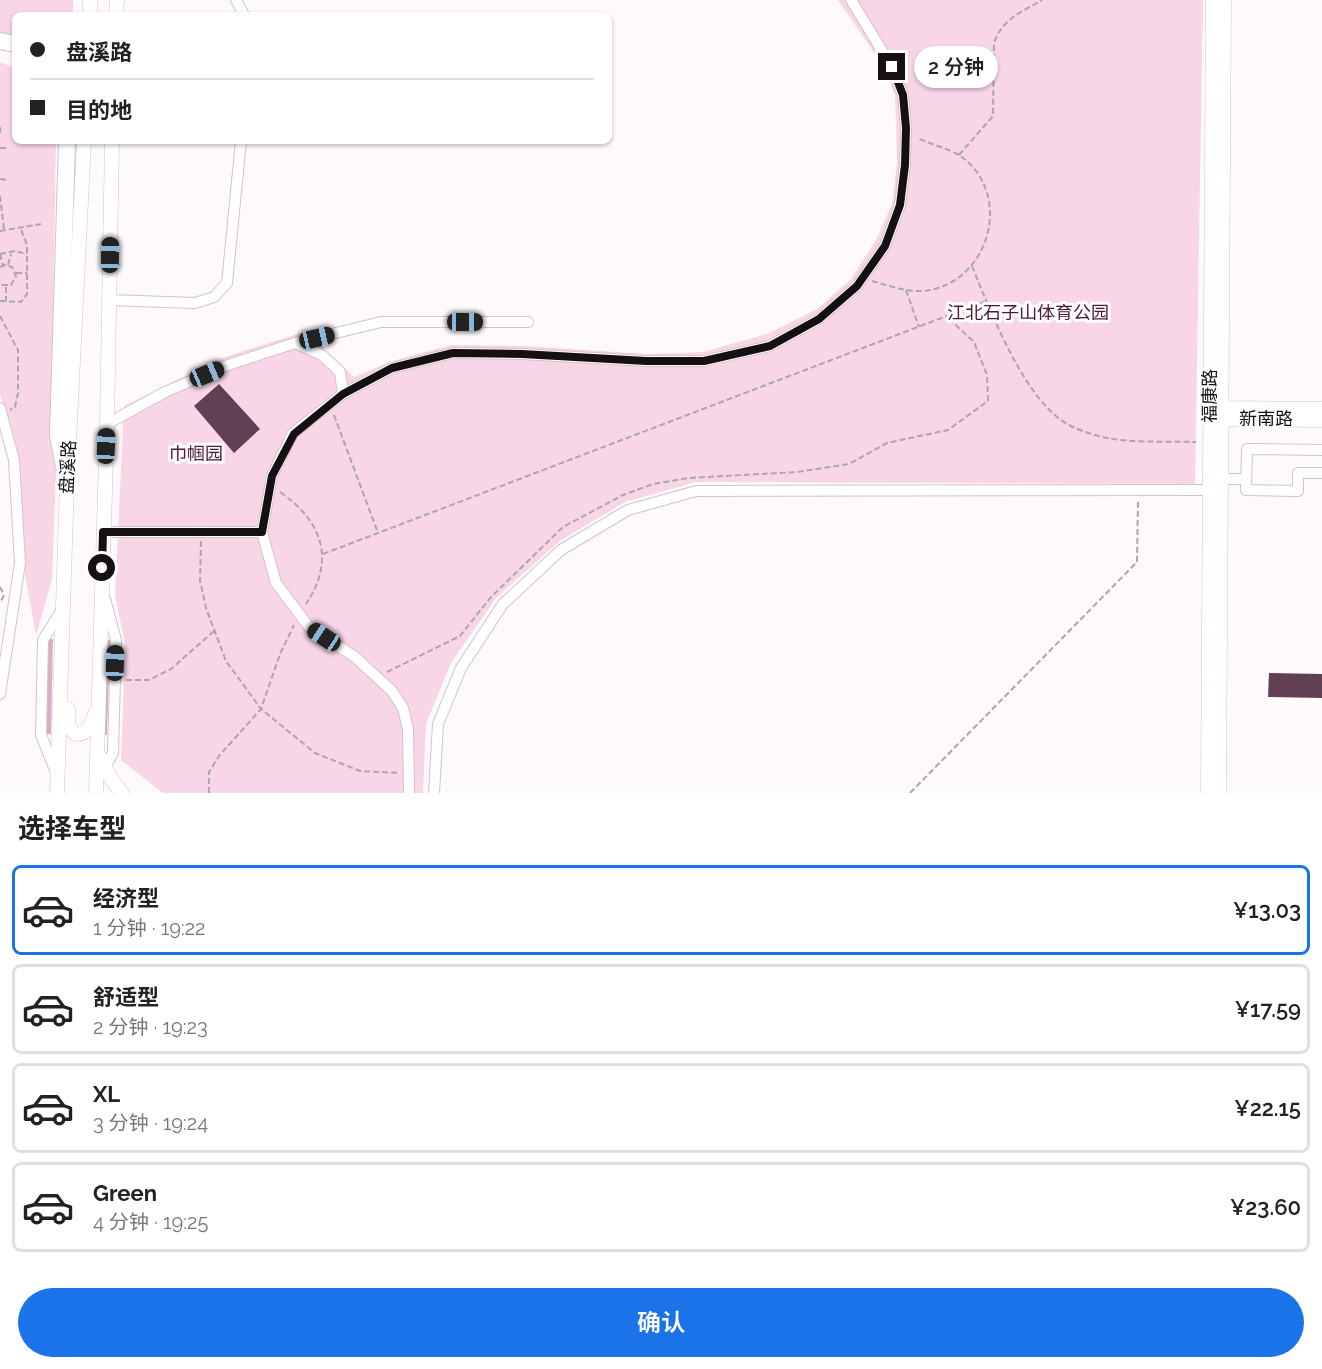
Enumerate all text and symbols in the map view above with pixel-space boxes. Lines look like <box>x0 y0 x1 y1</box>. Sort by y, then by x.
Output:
text: 盘溪路 <box>66 39 132 65</box>
callout: 2 分钟 <box>913 46 997 88</box>
route end <box>878 53 905 80</box>
text: 2 分钟 <box>928 55 984 79</box>
text: 目的地 <box>66 97 132 123</box>
car <box>101 237 119 273</box>
park label: 江北石子山体育公园 <box>947 302 1109 323</box>
car <box>447 313 483 331</box>
car <box>297 325 337 351</box>
car <box>187 359 227 389</box>
street label: 福康路 <box>1199 369 1220 423</box>
street label: 新南路 <box>1239 408 1293 429</box>
car <box>96 428 116 464</box>
street label: 盘溪路 <box>56 439 79 494</box>
park label: 巾帼园 <box>169 443 223 464</box>
route start <box>88 554 115 581</box>
car <box>304 620 344 654</box>
car <box>105 645 125 681</box>
text: 选择车型 <box>18 813 126 844</box>
icon: car <box>21 883 75 937</box>
text: 经济型 <box>93 885 159 911</box>
text: ¥13.03 <box>1233 897 1301 923</box>
text: 1 分钟 · 19:22 <box>93 916 206 940</box>
icon: car <box>21 982 75 1036</box>
text: 舒适型 <box>93 984 159 1010</box>
text: ¥17.59 <box>1235 996 1301 1022</box>
text: 2 分钟 · 19:23 <box>93 1015 208 1039</box>
icon: car <box>21 1081 75 1135</box>
text: XL <box>93 1081 120 1107</box>
text: ¥22.15 <box>1234 1095 1301 1121</box>
text: 3 分钟 · 19:24 <box>93 1111 208 1135</box>
icon: car <box>21 1180 75 1234</box>
text: Green <box>93 1180 157 1206</box>
text: ¥23.60 <box>1230 1194 1301 1220</box>
text: 4 分钟 · 19:25 <box>93 1210 208 1234</box>
button: 确认 <box>18 1288 1304 1357</box>

